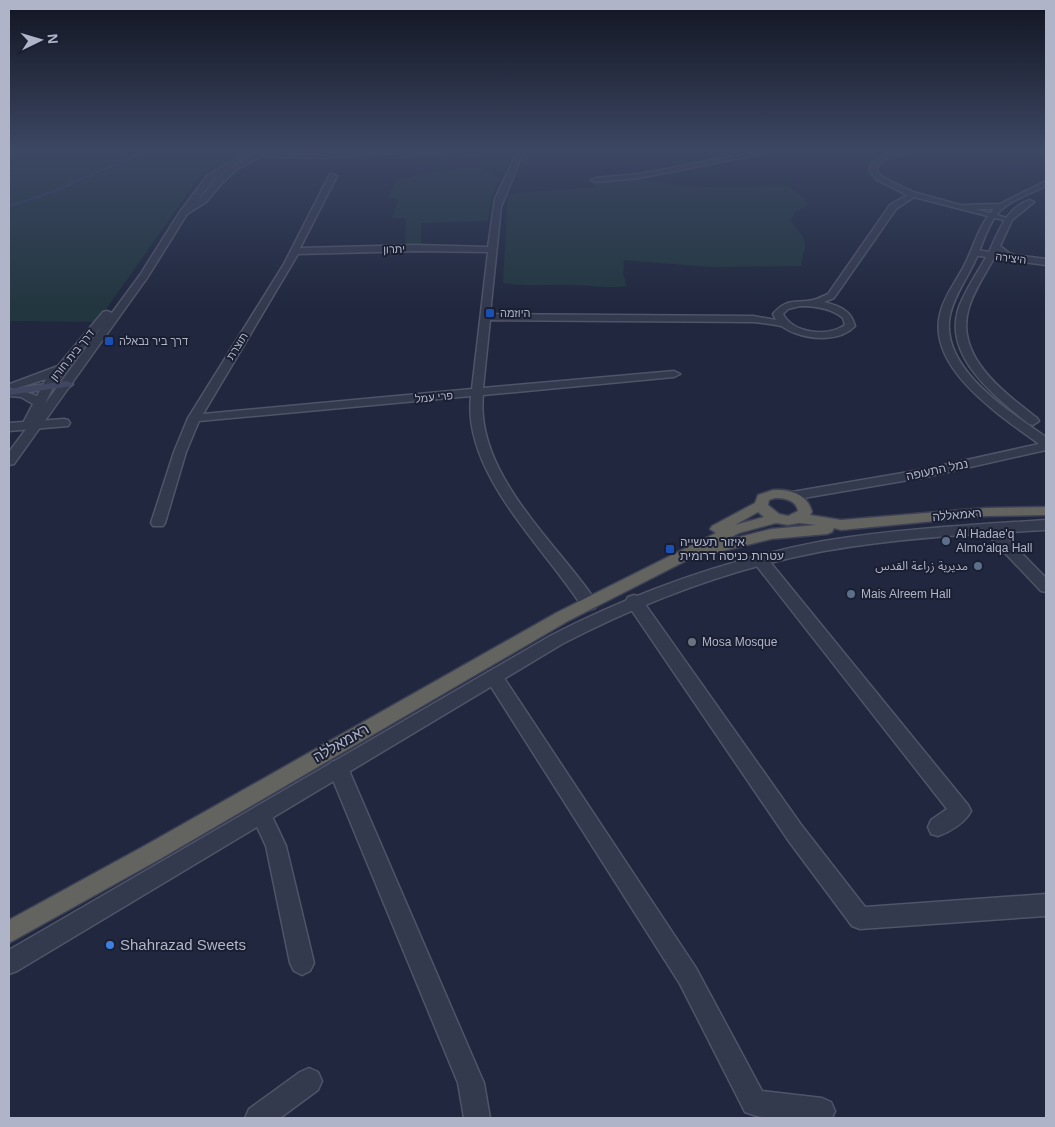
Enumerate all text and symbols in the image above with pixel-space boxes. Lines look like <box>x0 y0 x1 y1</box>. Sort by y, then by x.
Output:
north arrow <box>15 15 65 65</box>
text: N <box>45 33 61 45</box>
street label: יתרון <box>383 243 405 255</box>
street label: היצירה <box>995 250 1027 266</box>
marker: היוזמה <box>484 307 496 319</box>
place label: היוזמה <box>500 307 531 319</box>
street label: דרך בית חורון <box>48 327 96 383</box>
street label: תוצרת <box>224 330 250 362</box>
marker: דרך ביר נבאלה <box>103 335 115 347</box>
place label: דרך ביר נבאלה <box>119 335 188 347</box>
street label: פרי עמל <box>414 389 454 405</box>
street label: נמל התעופה <box>905 457 969 483</box>
street label: ראמאללה <box>932 506 982 524</box>
place label: Al Hadae'q Almo'alqa Hall <box>956 527 1032 555</box>
place label: איזור תעשייה עטרות כניסה דרומית <box>680 535 784 563</box>
marker: Al Hadae'q Almo'alqa Hall <box>940 535 952 547</box>
marker: איזור תעשייה עטרות כניסה דרומית <box>664 543 676 555</box>
place label: مديرية زراعة القدس <box>875 559 968 573</box>
marker: مديرية زراعة القدس <box>972 560 984 572</box>
place label: Mais Alreem Hall <box>861 587 951 601</box>
marker: Mais Alreem Hall <box>845 588 857 600</box>
place label: Mosa Mosque <box>702 635 778 649</box>
marker: Mosa Mosque <box>686 636 698 648</box>
street label: ראמאללה <box>310 720 372 765</box>
place label: Shahrazad Sweets <box>120 936 246 953</box>
marker: Shahrazad Sweets <box>104 939 116 951</box>

